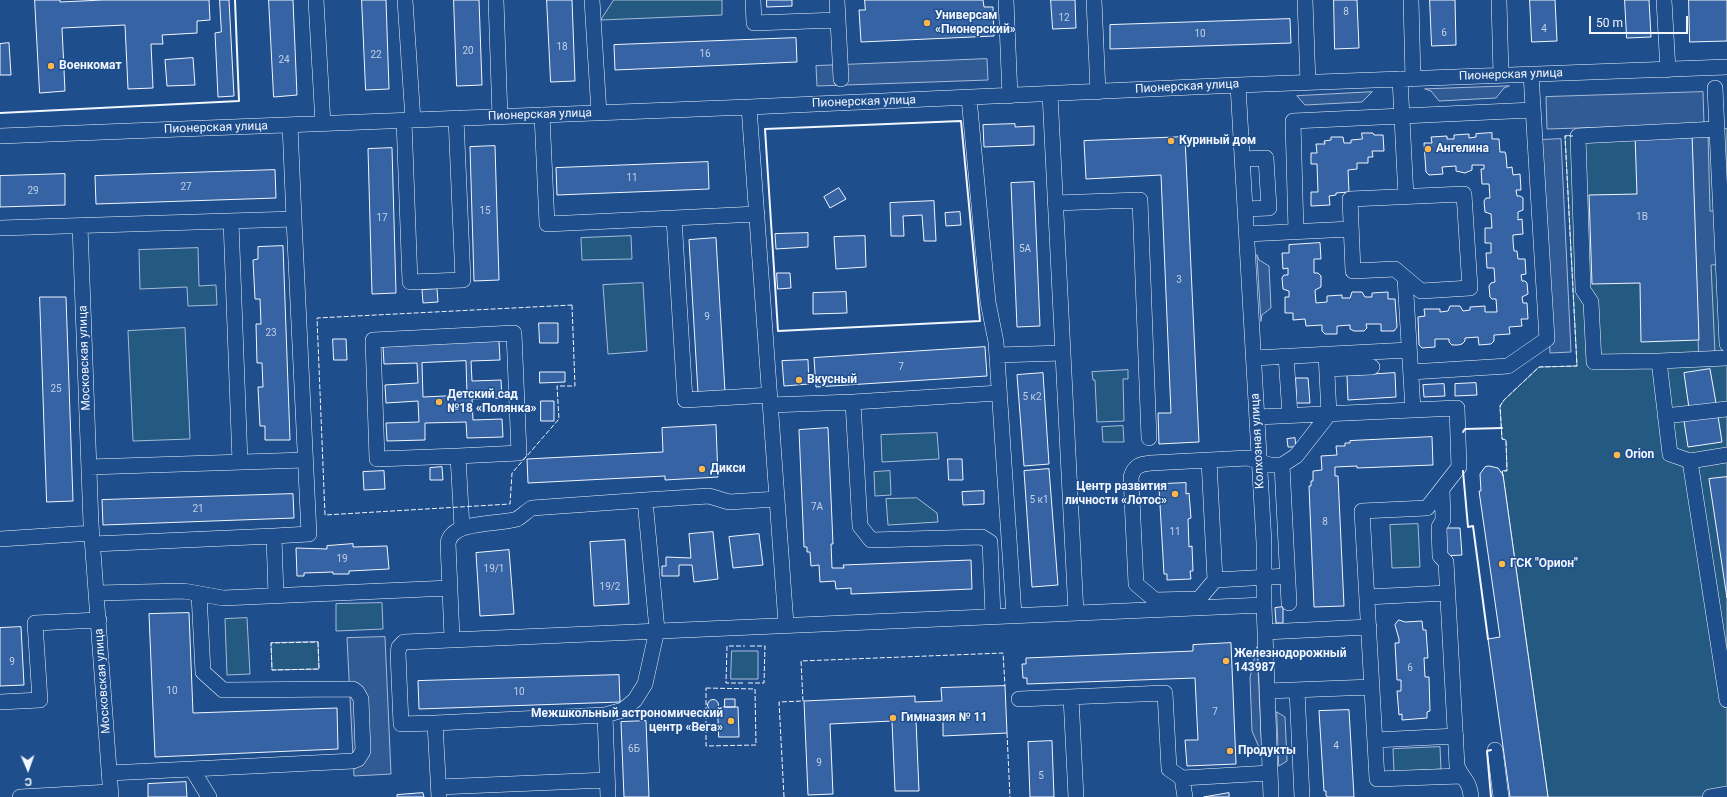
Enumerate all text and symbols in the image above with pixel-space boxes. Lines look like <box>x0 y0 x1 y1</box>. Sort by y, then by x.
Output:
house number: 8 <box>1343 6 1349 18</box>
scale bar <box>1591 8 1690 34</box>
place label: Универсам «Пионерский» <box>935 9 1016 37</box>
house number: 12 <box>1058 12 1070 24</box>
text: 50 m <box>1596 16 1623 30</box>
marker: Универсам «Пионерский» <box>922 18 932 28</box>
house number: 4 <box>1541 23 1547 35</box>
house number: 6 <box>1441 27 1447 39</box>
house number: 10 <box>1194 28 1206 40</box>
house number: 18 <box>556 41 568 53</box>
house number: 20 <box>462 45 474 57</box>
house number: 16 <box>699 48 711 60</box>
house number: 22 <box>370 49 382 61</box>
house number: 24 <box>278 54 290 66</box>
place label: Военкомат <box>59 59 122 73</box>
marker: Военкомат <box>46 61 56 71</box>
street label: Пионерская улица <box>1459 66 1563 84</box>
street label: Пионерская улица <box>1135 77 1239 97</box>
street label: Пионерская улица <box>812 93 916 111</box>
street label: Пионерская улица <box>488 106 592 124</box>
street label: Пионерская улица <box>164 119 268 137</box>
place label: Куриный дом <box>1179 134 1256 148</box>
marker: Куриный дом <box>1166 136 1176 146</box>
place label: Ангелина <box>1436 142 1489 156</box>
marker: Ангелина <box>1423 144 1433 154</box>
house number: 11 <box>626 172 638 184</box>
house number: 27 <box>180 181 192 193</box>
house number: 29 <box>27 185 39 197</box>
house number: 15 <box>479 205 491 217</box>
house number: 1В <box>1636 211 1648 223</box>
house number: 17 <box>376 212 388 224</box>
house number: 5А <box>1019 243 1031 255</box>
house number: 3 <box>1176 274 1182 286</box>
street label: Московская улица <box>76 305 94 411</box>
house number: 9 <box>704 311 710 323</box>
house number: 23 <box>265 327 277 339</box>
house number: 7 <box>898 361 904 373</box>
place label: Вкусный <box>807 373 857 387</box>
marker: Вкусный <box>794 375 804 385</box>
house number: 25 <box>50 383 62 395</box>
place label: Детский сад №18 «Полянка» <box>447 388 537 416</box>
house number: 5 к2 <box>1022 391 1042 403</box>
street label: Колхозная улица <box>1248 393 1268 489</box>
marker: Детский сад №18 «Полянка» <box>434 397 444 407</box>
place label: Orion <box>1625 448 1654 462</box>
marker: Orion <box>1612 450 1622 460</box>
place label: Дикси <box>710 462 745 476</box>
marker: Дикси <box>697 464 707 474</box>
place label: Центр развития личности «Лотос» <box>1065 480 1167 508</box>
marker: Центр развития личности «Лотос» <box>1170 489 1180 499</box>
house number: 5 к1 <box>1029 494 1049 506</box>
house number: 7А <box>811 501 823 513</box>
house number: 21 <box>192 503 204 515</box>
house number: 8 <box>1322 516 1328 528</box>
house number: 11 <box>1169 526 1181 538</box>
house number: 19 <box>336 553 348 565</box>
place label: ГСК "Орион" <box>1510 557 1578 571</box>
marker: ГСК "Орион" <box>1497 559 1507 569</box>
house number: 19/1 <box>484 563 504 575</box>
house number: 19/2 <box>600 581 620 593</box>
street label: Московская улица <box>92 628 114 734</box>
place label: Железнодорожный 143987 <box>1234 647 1346 675</box>
house number: 9 <box>9 656 15 668</box>
marker: Железнодорожный 143987 <box>1221 656 1231 666</box>
house number: 6 <box>1407 662 1413 674</box>
house number: 10 <box>166 685 178 697</box>
house number: 10 <box>513 686 525 698</box>
house number: 7 <box>1212 706 1218 718</box>
place label: Межшкольный астрономический центр «Вега» <box>531 707 723 735</box>
place label: Гимназия № 11 <box>901 711 987 725</box>
marker: Гимназия № 11 <box>888 713 898 723</box>
marker: Межшкольный астрономический центр «Вега» <box>726 716 736 726</box>
house number: 4 <box>1333 740 1339 752</box>
house number: 6Б <box>628 743 640 755</box>
place label: Продукты <box>1238 744 1296 758</box>
marker: Продукты <box>1225 746 1235 756</box>
north arrow <box>8 749 48 789</box>
house number: 9 <box>816 757 822 769</box>
house number: 5 <box>1038 770 1044 782</box>
text: С <box>25 775 32 788</box>

